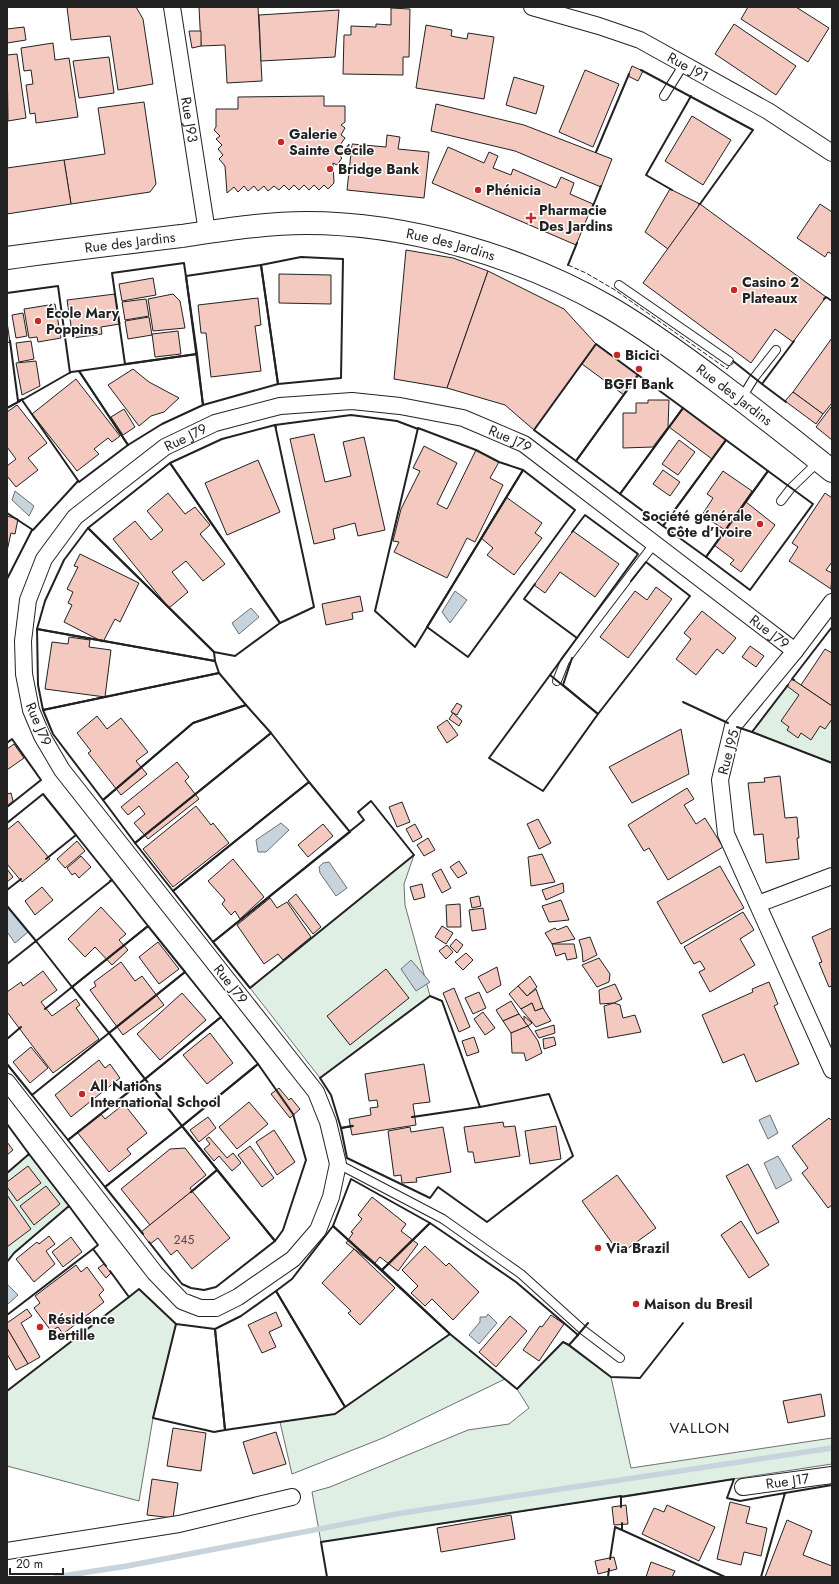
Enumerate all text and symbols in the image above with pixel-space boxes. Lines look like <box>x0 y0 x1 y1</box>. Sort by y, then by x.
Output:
street label: Rue J91 <box>664 47 712 86</box>
street label: Rue J93 <box>176 96 203 144</box>
place label: Galerie Sainte Cécile <box>289 124 374 160</box>
marker: Galerie Sainte Cécile <box>276 137 286 147</box>
place label: Bridge Bank <box>338 159 419 179</box>
marker: Bridge Bank <box>325 164 335 174</box>
place label: Phénicia <box>486 180 541 200</box>
marker: Phénicia <box>473 185 483 195</box>
place label: Pharmacie Des Jardins <box>539 200 613 236</box>
marker: Pharmacie Des Jardins <box>526 213 536 223</box>
street label: Rue des Jardins <box>405 223 498 266</box>
street label: Rue des Jardins <box>83 227 177 258</box>
place label: Casino 2 Plateaux <box>742 272 799 308</box>
marker: Casino 2 Plateaux <box>729 285 739 295</box>
place label: École Mary Poppins <box>46 303 120 339</box>
marker: École Mary Poppins <box>33 316 43 326</box>
place label: Bicici <box>625 345 660 365</box>
marker: Bicici <box>612 350 622 360</box>
street label: Rue des Jardins <box>692 359 777 430</box>
marker: BGFI Bank <box>634 364 644 374</box>
place label: BGFI Bank <box>604 374 674 394</box>
street label: Rue J79 <box>161 418 210 456</box>
street label: Rue J79 <box>486 420 536 457</box>
place label: Société générale Côte d’Ivoire <box>642 506 752 542</box>
marker: Société générale Côte d’Ivoire <box>755 519 765 529</box>
street label: Rue J79 <box>746 610 794 653</box>
street label: Rue J79 <box>21 699 57 749</box>
street label: Rue J95 <box>712 727 744 777</box>
street label: Rue J79 <box>209 960 253 1008</box>
place label: All Nations International School <box>89 1076 220 1112</box>
marker: All Nations International School <box>77 1089 87 1099</box>
house number: 245 <box>174 1231 195 1249</box>
place label: Via Brazil <box>605 1238 669 1258</box>
marker: Via Brazil <box>593 1243 603 1253</box>
place label: Maison du Bresil <box>644 1294 753 1314</box>
marker: Maison du Bresil <box>631 1299 641 1309</box>
place label: Résidence Bertille <box>48 1309 115 1345</box>
marker: Résidence Bertille <box>35 1322 45 1332</box>
district label: VALLON <box>670 1417 730 1439</box>
street label: Rue J17 <box>765 1468 811 1494</box>
scale bar <box>10 1550 63 1576</box>
text: 20 m <box>16 1555 43 1573</box>

